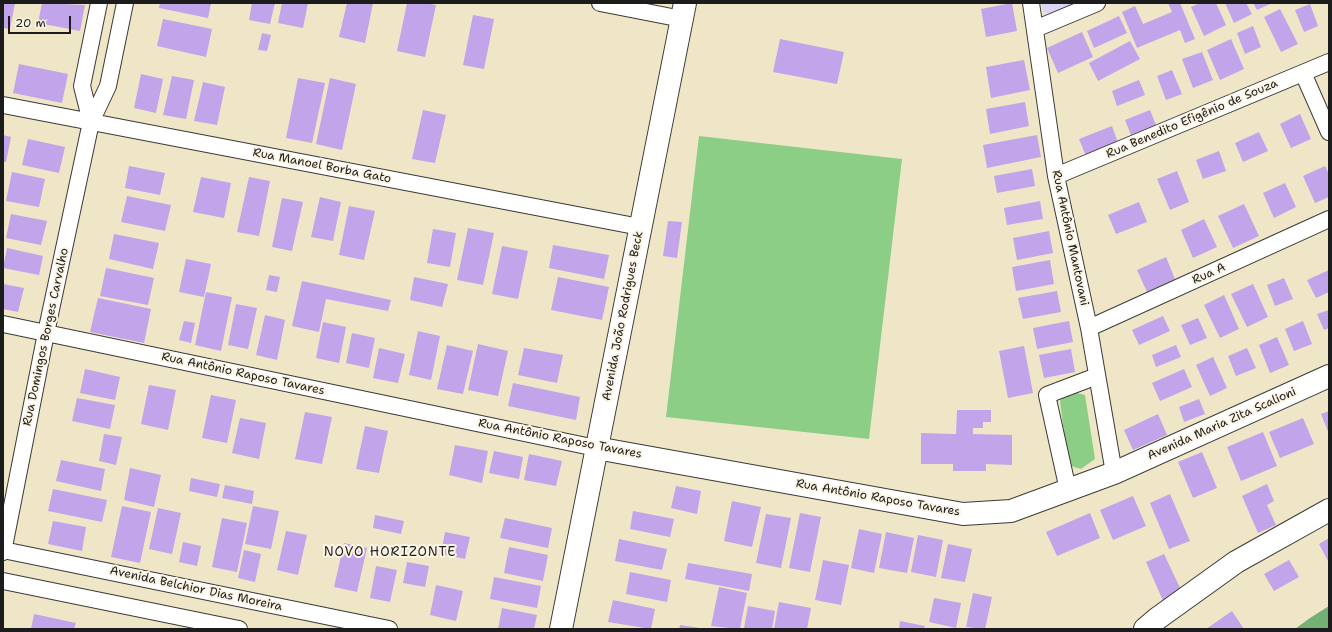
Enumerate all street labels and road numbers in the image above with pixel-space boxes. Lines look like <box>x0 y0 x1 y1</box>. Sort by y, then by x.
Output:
street label: Rua Benedito Efigênio de Souza <box>1104 76 1280 162</box>
street label: Rua Manoel Borba Gato <box>252 146 392 186</box>
street label: Rua Antônio Mantovani <box>1049 169 1091 307</box>
street label: Avenida João Rodrigues Beck <box>599 230 647 402</box>
street label: Rua Domingos Borges Carvalho <box>20 247 72 427</box>
street label: Rua A <box>1190 260 1228 288</box>
street label: Rua Antônio Raposo Tavares <box>160 350 326 398</box>
street label: Avenida Maria Zita Scalioni <box>1145 385 1299 463</box>
street label: Rua Antônio Raposo Tavares <box>477 416 643 462</box>
street label: Rua Antônio Raposo Tavares <box>795 476 961 520</box>
street label: Avenida Belchior Dias Moreira <box>108 564 284 614</box>

